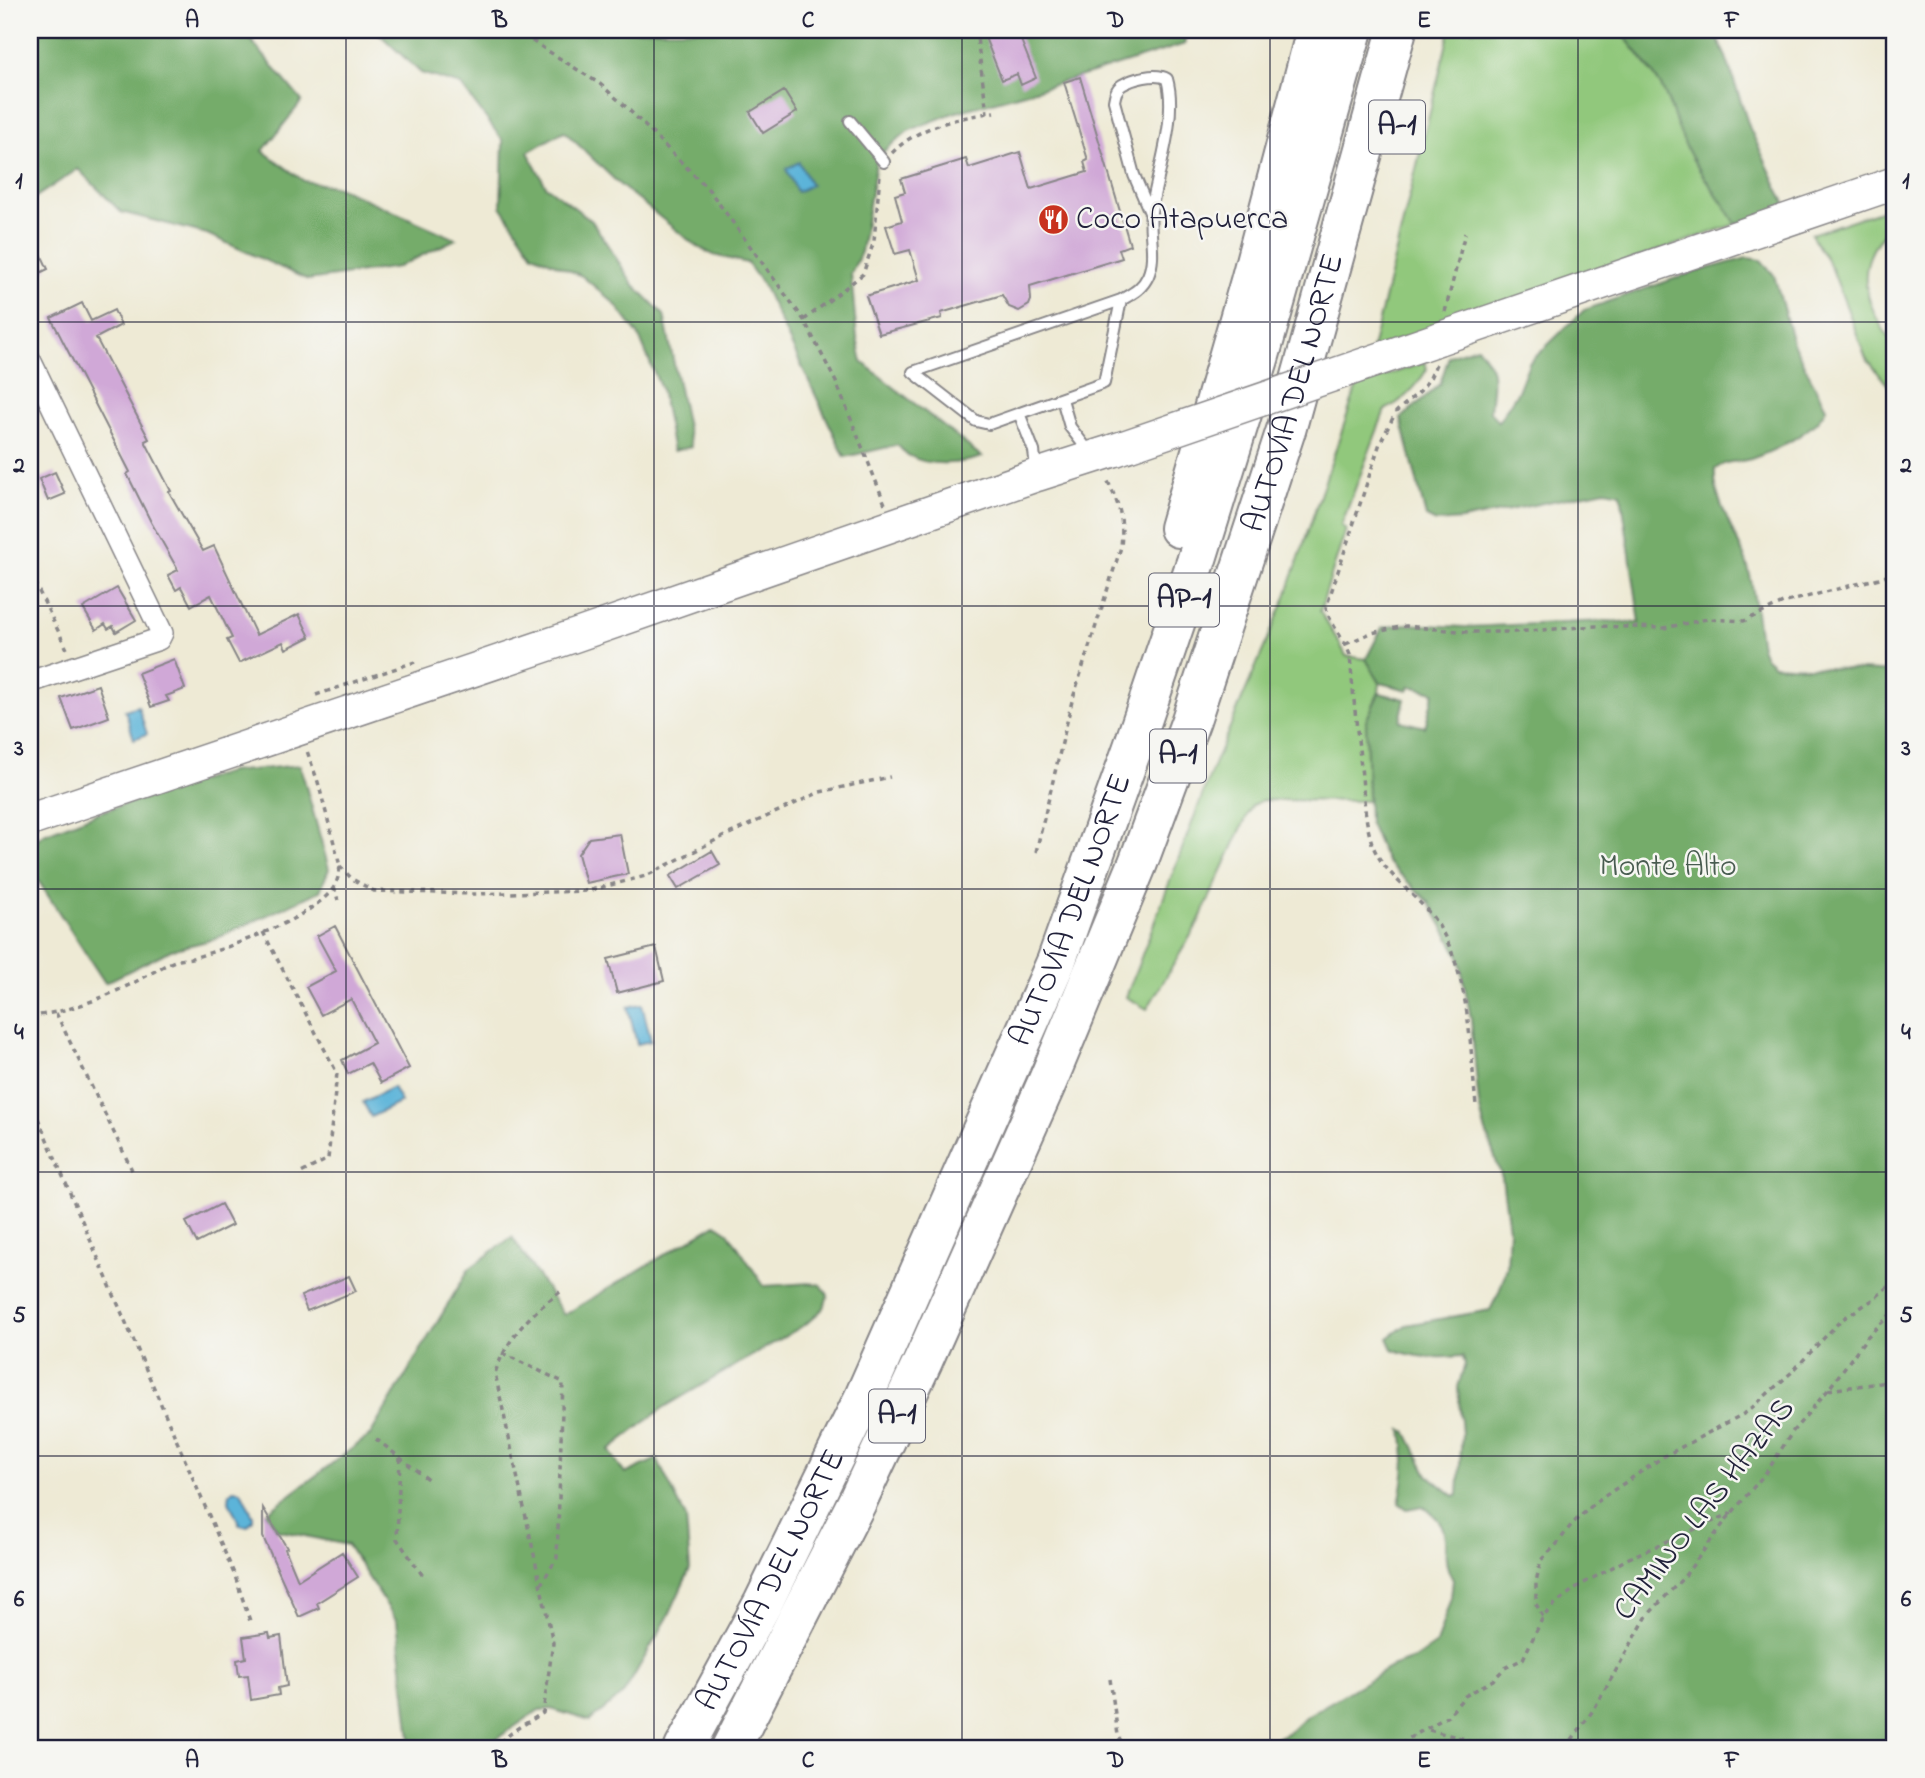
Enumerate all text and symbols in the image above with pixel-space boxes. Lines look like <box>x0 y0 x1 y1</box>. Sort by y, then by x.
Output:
text: A <box>185 5 199 38</box>
text: B <box>491 5 508 38</box>
text: C <box>802 5 815 38</box>
text: D <box>1107 5 1124 38</box>
text: E <box>1417 5 1431 38</box>
text: F <box>1724 5 1740 38</box>
road number: A-1 <box>1369 100 1425 154</box>
text: 1 <box>15 166 23 199</box>
text: 1 <box>1902 166 1910 199</box>
place label: Coco Atapuerca <box>1076 197 1288 244</box>
restaurant icon: Coco Atapuerca <box>1036 203 1070 237</box>
street label: AUTOVÍA DEL NORTE <box>1231 248 1357 539</box>
text: 2 <box>12 450 25 483</box>
text: 2 <box>1899 450 1912 483</box>
road number: AP-1 <box>1149 573 1219 626</box>
road number: A-1 <box>1150 730 1206 782</box>
text: 3 <box>13 733 24 766</box>
text: 3 <box>1900 733 1911 766</box>
street label: AUTOVÍA DEL NORTE <box>998 767 1145 1054</box>
park label: Monte Alto <box>1599 844 1737 891</box>
text: 4 <box>14 1017 24 1050</box>
text: 4 <box>1901 1017 1911 1050</box>
text: 5 <box>12 1300 26 1333</box>
text: 5 <box>1899 1300 1913 1333</box>
street label: CAMINO LAS HAZAS <box>1603 1388 1807 1632</box>
road number: A-1 <box>869 1390 925 1442</box>
street label: AUTOVÍA DEL NORTE <box>685 1442 858 1720</box>
text: 6 <box>14 1584 25 1617</box>
text: 6 <box>1901 1584 1912 1617</box>
text: A <box>185 1745 199 1778</box>
text: B <box>491 1745 508 1778</box>
text: C <box>802 1745 815 1778</box>
text: D <box>1107 1745 1124 1778</box>
text: E <box>1417 1745 1431 1778</box>
text: F <box>1724 1745 1740 1778</box>

